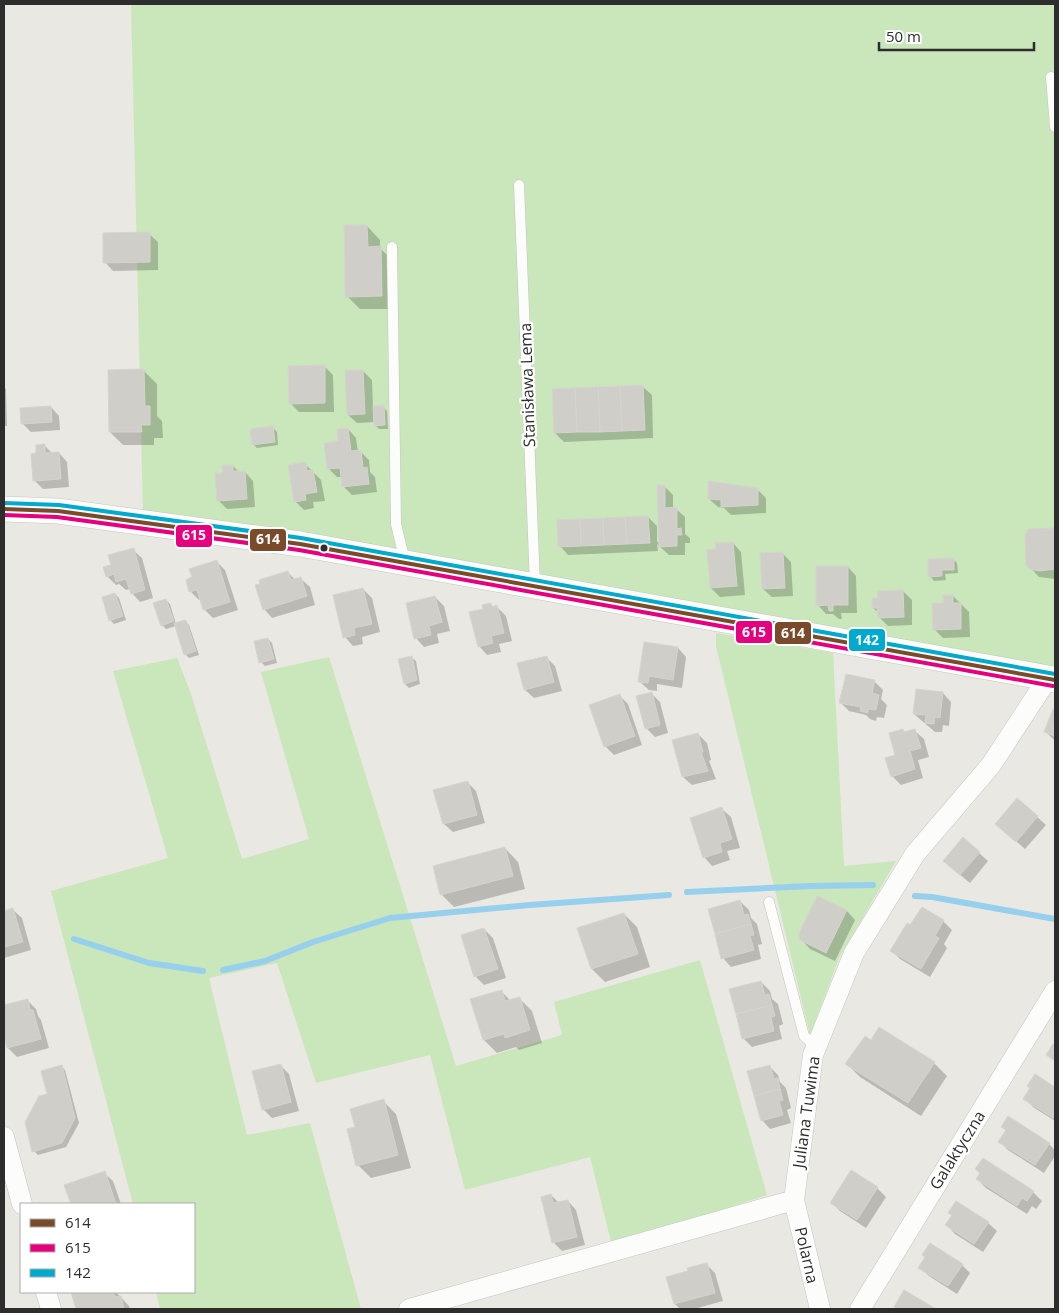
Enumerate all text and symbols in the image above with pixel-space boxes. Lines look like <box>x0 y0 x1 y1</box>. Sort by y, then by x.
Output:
scale bar <box>879 20 1034 52</box>
text: 50 m <box>886 26 921 46</box>
street label: Stanisława Lema <box>514 323 540 447</box>
line badge: 615 <box>175 524 213 548</box>
text: 615 <box>182 525 206 544</box>
line badge: 614 <box>249 528 287 552</box>
text: 614 <box>256 529 280 548</box>
unlabelled marker <box>319 543 329 553</box>
line badge: 615 <box>735 620 773 644</box>
line badge: 614 <box>774 621 812 645</box>
text: 615 <box>742 622 766 641</box>
text: 614 <box>781 623 805 642</box>
line badge: 142 <box>848 628 886 652</box>
text: 142 <box>855 630 879 649</box>
street label: Juliana Tuwima <box>787 1055 825 1171</box>
street label: Galaktyczna <box>924 1106 990 1194</box>
legend <box>20 1203 195 1293</box>
text: 614 <box>65 1212 91 1232</box>
street label: Polarna <box>790 1225 824 1285</box>
text: 615 <box>65 1237 91 1257</box>
text: 142 <box>65 1262 91 1282</box>

